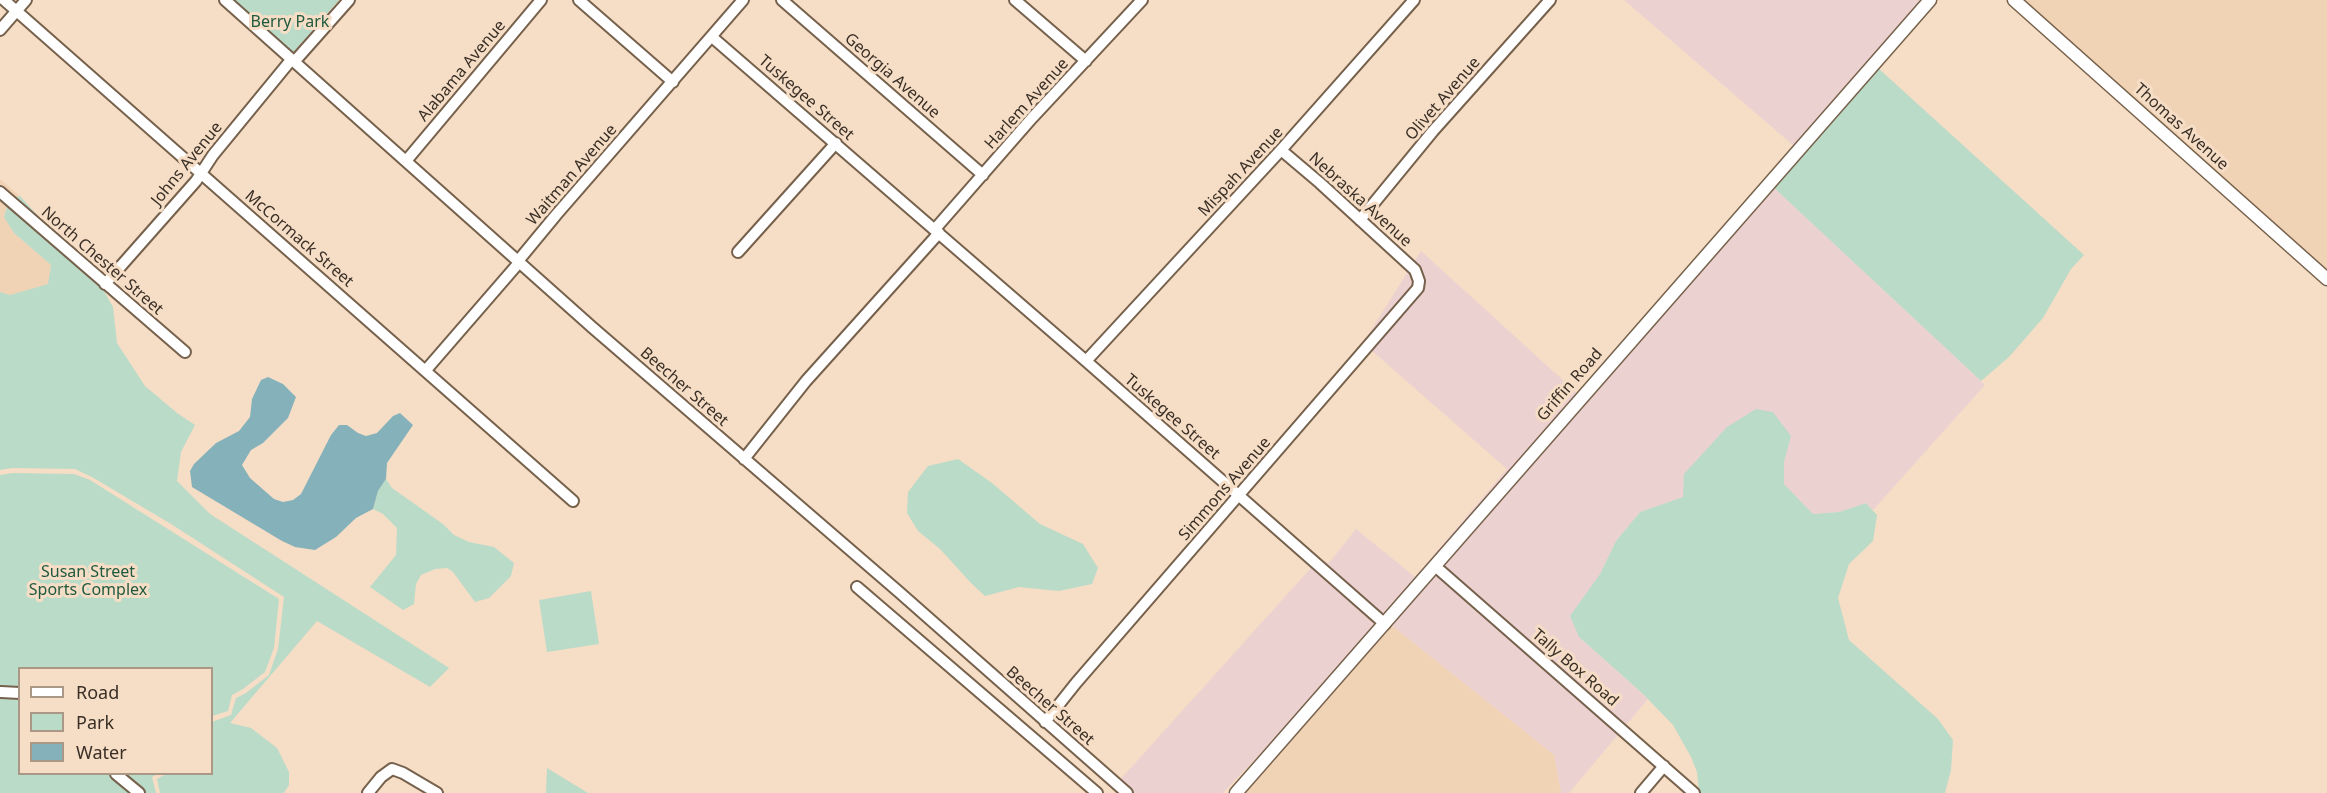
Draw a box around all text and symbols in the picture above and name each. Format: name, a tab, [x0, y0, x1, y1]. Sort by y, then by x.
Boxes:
park label: Berry Park	[251, 12, 329, 32]
street label: Alabama Avenue	[414, 16, 510, 126]
street label: Georgia Avenue	[840, 29, 944, 123]
street label: Tuskegee Street	[754, 51, 858, 145]
street label: Olivet Avenue	[1402, 53, 1484, 145]
street label: Harlem Avenue	[981, 55, 1073, 153]
street label: Thomas Avenue	[2130, 80, 2232, 174]
street label: Johns Avenue	[147, 118, 227, 210]
street label: Waitman Avenue	[523, 121, 621, 229]
street label: Mispah Avenue	[1195, 123, 1287, 221]
street label: Nebraska Avenue	[1305, 149, 1415, 251]
street label: McCormack Street	[241, 187, 357, 291]
street label: North Chester Street	[37, 203, 167, 319]
street label: Beecher Street	[636, 344, 732, 430]
street label: Griffin Road	[1533, 345, 1607, 425]
street label: Tuskegee Street	[1120, 370, 1224, 464]
street label: Simmons Avenue	[1175, 433, 1275, 545]
park label: Susan Street Sports Complex	[29, 562, 147, 600]
street label: Tally Box Road	[1528, 625, 1622, 711]
street label: Beecher Street	[1002, 663, 1098, 749]
legend	[18, 667, 213, 775]
text: Road	[76, 680, 119, 704]
text: Park	[76, 710, 114, 734]
text: Water	[76, 740, 127, 764]

